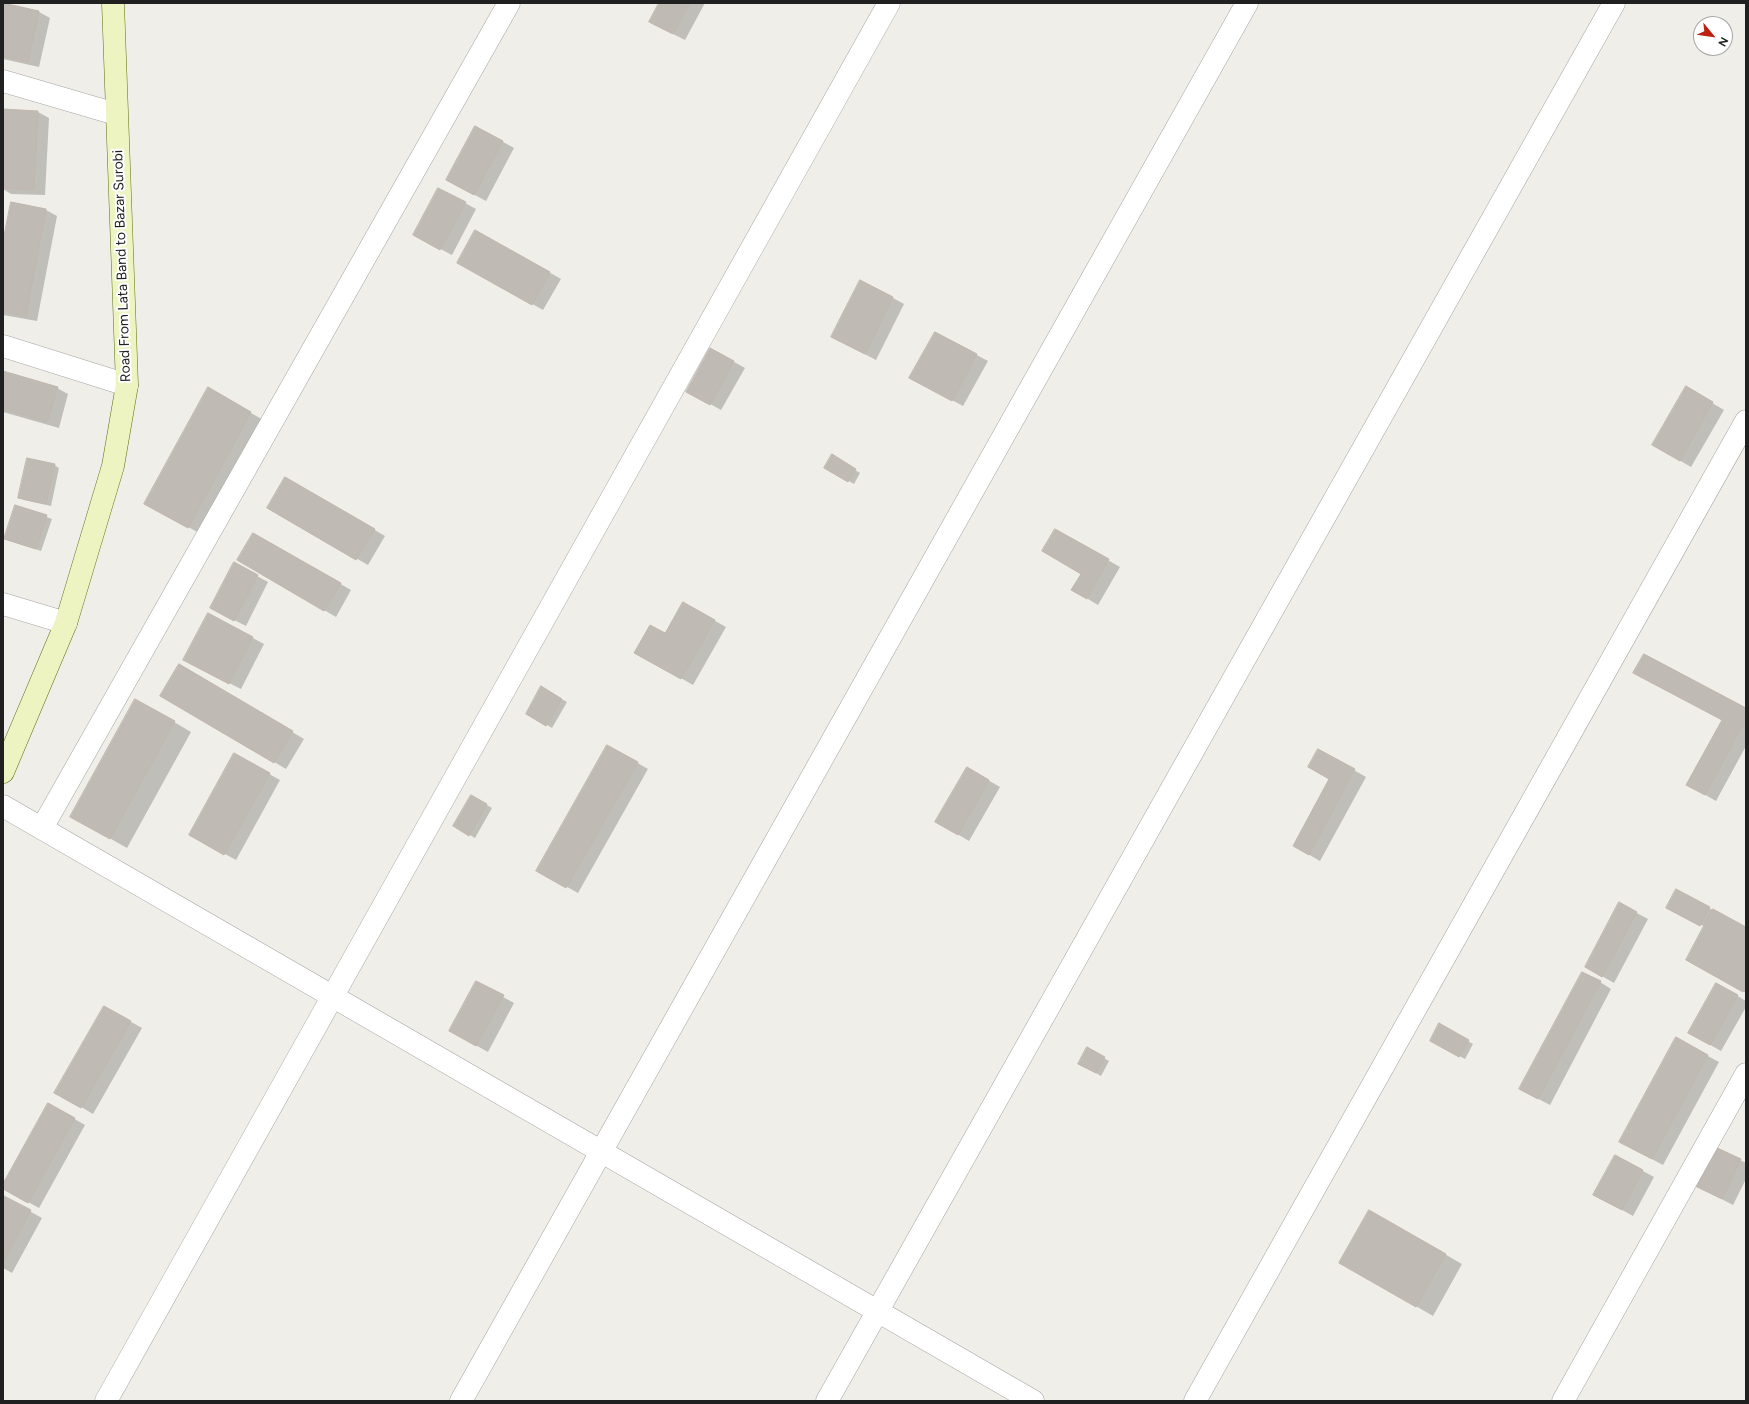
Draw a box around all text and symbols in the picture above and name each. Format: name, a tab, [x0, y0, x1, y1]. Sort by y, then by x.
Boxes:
north arrow	[1693, 16, 1733, 56]
text: N	[1715, 35, 1731, 48]
street label: Road From Lata Band to Bazar Surobi	[110, 150, 134, 382]

